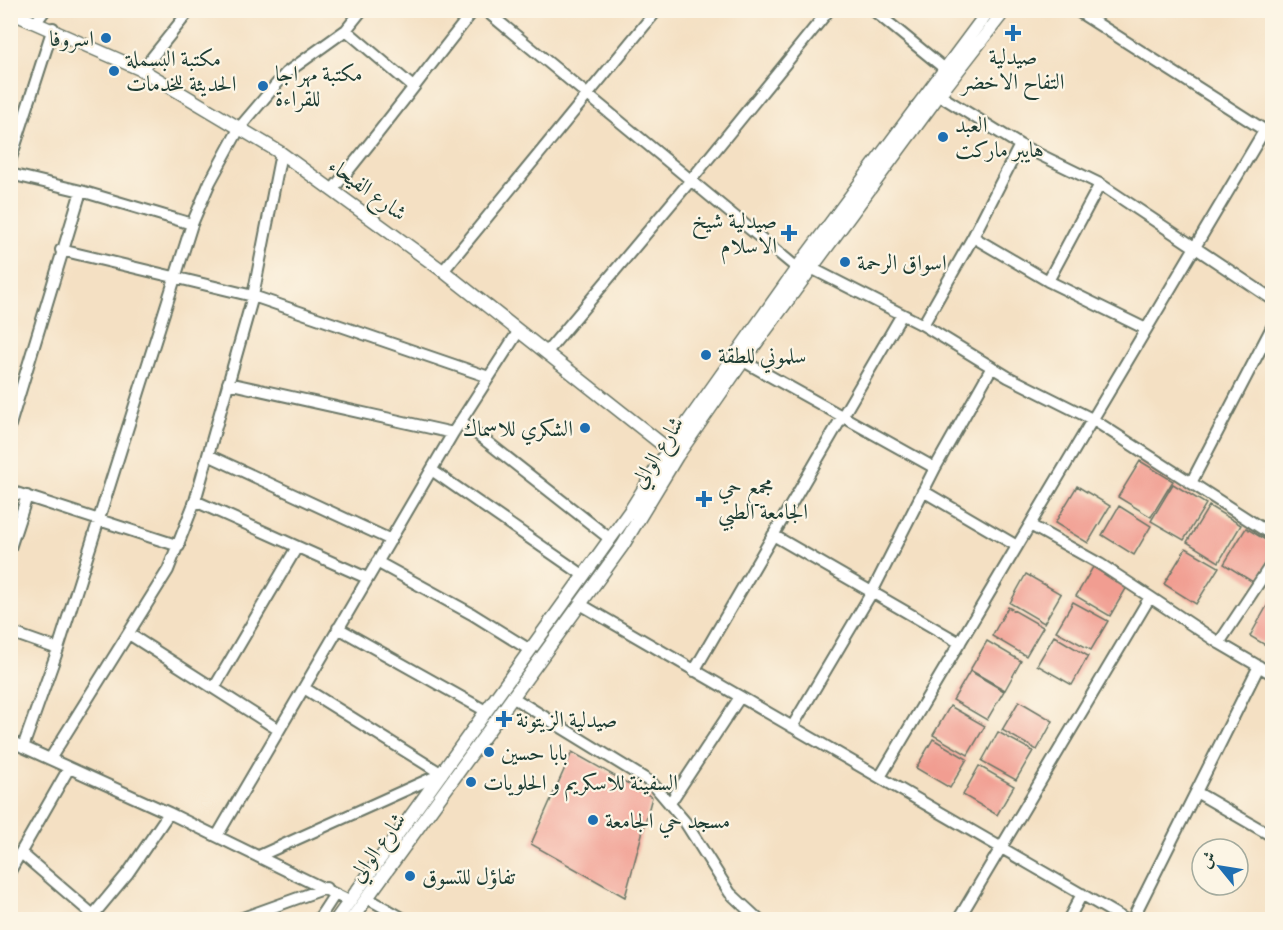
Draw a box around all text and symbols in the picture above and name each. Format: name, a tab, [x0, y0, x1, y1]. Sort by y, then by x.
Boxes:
place label: اسروفا	[49, 25, 94, 53]
marker: صيدلية التفاح الاخضر	[1006, 26, 1020, 40]
marker: اسروفا	[99, 31, 113, 45]
place label: صيدلية التفاح الاخضر	[959, 43, 1065, 101]
place label: مكتبة البسملة الحديثة للخدمات	[125, 45, 236, 97]
place label: مكتبة مهراجا للقراءة	[275, 60, 363, 113]
marker: مكتبة البسملة الحديثة للخدمات	[107, 64, 121, 78]
marker: مكتبة مهراجا للقراءة	[256, 79, 270, 93]
place label: العبد هايبر ماركت	[955, 111, 1044, 163]
marker: العبد هايبر ماركت	[936, 130, 950, 144]
street label: شارع الفيحاء	[321, 152, 413, 231]
place label: صيدلية شيخ الاسلام	[692, 207, 777, 265]
marker: صيدلية شيخ الاسلام	[782, 226, 796, 240]
place label: اسواق الرحمة	[857, 249, 947, 276]
marker: اسواق الرحمة	[838, 255, 852, 269]
place label: سلموني للطقة	[718, 342, 806, 374]
marker: سلموني للطقة	[699, 348, 713, 362]
street label: شارع الوالي	[624, 411, 694, 496]
place label: الشكري للاسماك	[463, 415, 573, 446]
marker: الشكري للاسماك	[578, 421, 592, 435]
place label: مجمع حي الجامعة الطبي	[718, 473, 808, 532]
marker: مجمع حي الجامعة الطبي	[695, 490, 713, 508]
place label: صيدلية الزيتونة	[516, 706, 617, 733]
marker: صيدلية الزيتونة	[497, 712, 511, 726]
place label: بابا حسين	[501, 739, 568, 766]
marker: بابا حسين	[482, 745, 496, 759]
place label: السفينة للاسكريم و الحلويات	[483, 769, 678, 802]
marker: السفينة للاسكريم و الحلويات	[464, 775, 478, 789]
street label: شارع الوالي	[343, 807, 415, 890]
place label: مسجد حي الجامعة	[605, 807, 730, 839]
marker: مسجد حي الجامعة	[586, 813, 600, 827]
north arrow	[1190, 837, 1250, 897]
text: ش	[1195, 848, 1220, 871]
place label: تفاؤل للتسوق	[422, 863, 516, 890]
marker: تفاؤل للتسوق	[403, 869, 417, 883]

